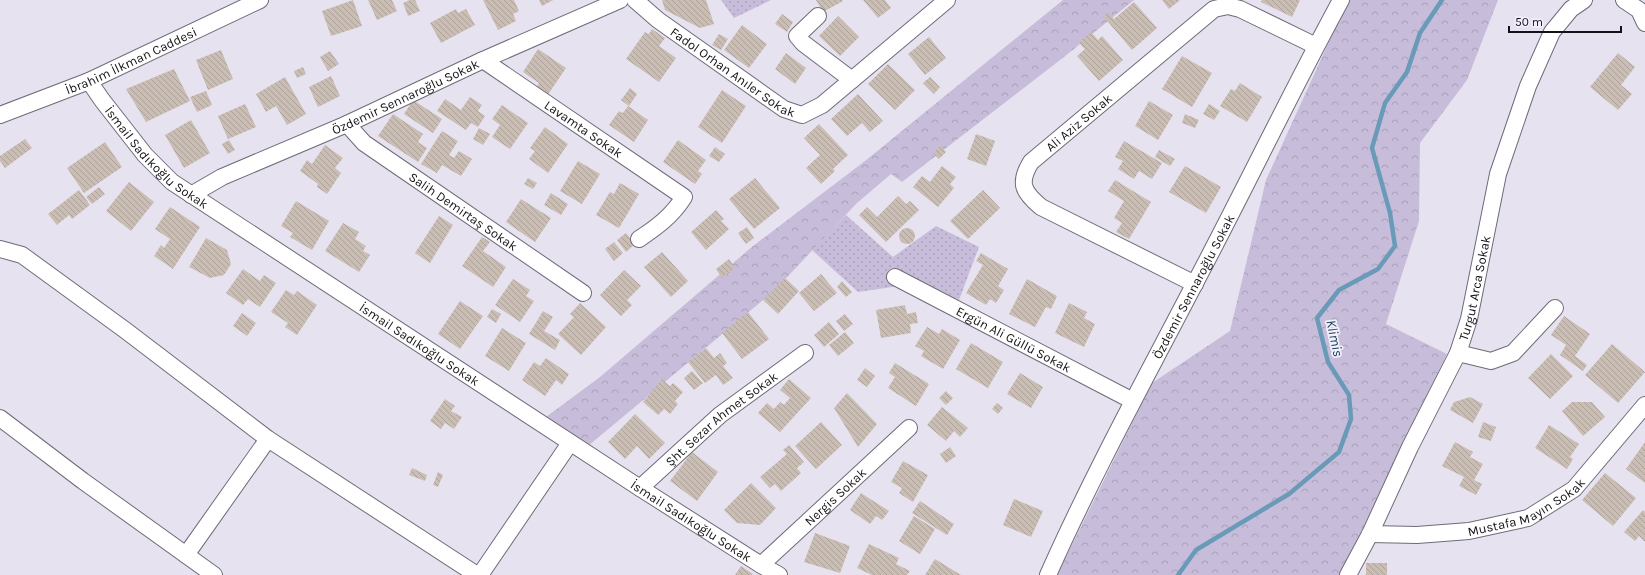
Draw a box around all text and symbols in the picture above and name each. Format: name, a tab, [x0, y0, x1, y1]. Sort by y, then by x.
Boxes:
scale bar	[1509, 8, 1621, 34]
text: 50 m	[1515, 15, 1543, 29]
street label: İbrahim İlkman Caddesi	[63, 24, 199, 97]
street label: Fadol Orhan Anıler Sokak	[668, 24, 797, 120]
street label: Özdemir Sennaroğlu Sokak	[329, 56, 481, 138]
street label: Ali Aziz Sokak	[1043, 91, 1115, 155]
street label: Lavamta Sokak	[542, 97, 625, 161]
street label: İsmail Sadıkoğlu Sokak	[102, 103, 211, 212]
street label: Salih Demirtaş Sokak	[406, 169, 520, 254]
street label: Özdemir Sennaroğlu Sokak	[1149, 212, 1237, 361]
street label: Turgut Arca Sokak	[1456, 234, 1494, 343]
street label: İsmail Sadıkoğlu Sokak	[357, 300, 482, 389]
street label: Ergün Ali Güllü Sokak	[954, 303, 1074, 375]
water label: Klimis	[1322, 318, 1347, 358]
street label: Şht. Sezar Ahmet Sokak	[662, 369, 780, 469]
street label: Nergis Sokak	[802, 465, 869, 529]
street label: Mustafa Mayın Sokak	[1466, 475, 1588, 539]
street label: İsmail Sadıkoğlu Sokak	[628, 477, 754, 565]

